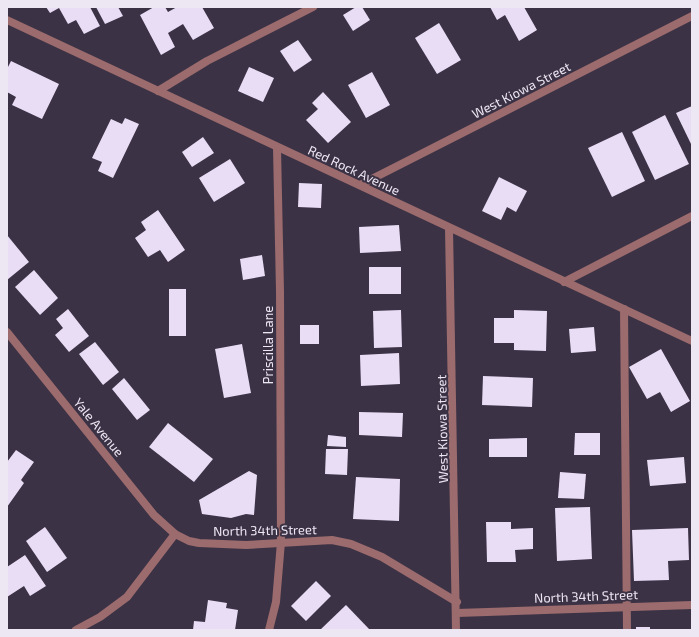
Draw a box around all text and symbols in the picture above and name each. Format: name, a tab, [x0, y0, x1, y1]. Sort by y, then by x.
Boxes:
street label: West Kiowa Street	[469, 58, 573, 122]
street label: Red Rock Avenue	[305, 142, 403, 198]
street label: Priscilla Lane	[260, 306, 276, 384]
street label: West Kiowa Street	[433, 375, 451, 483]
street label: Yale Avenue	[71, 394, 128, 460]
street label: North 34th Street	[213, 521, 317, 539]
street label: North 34th Street	[534, 586, 638, 606]

